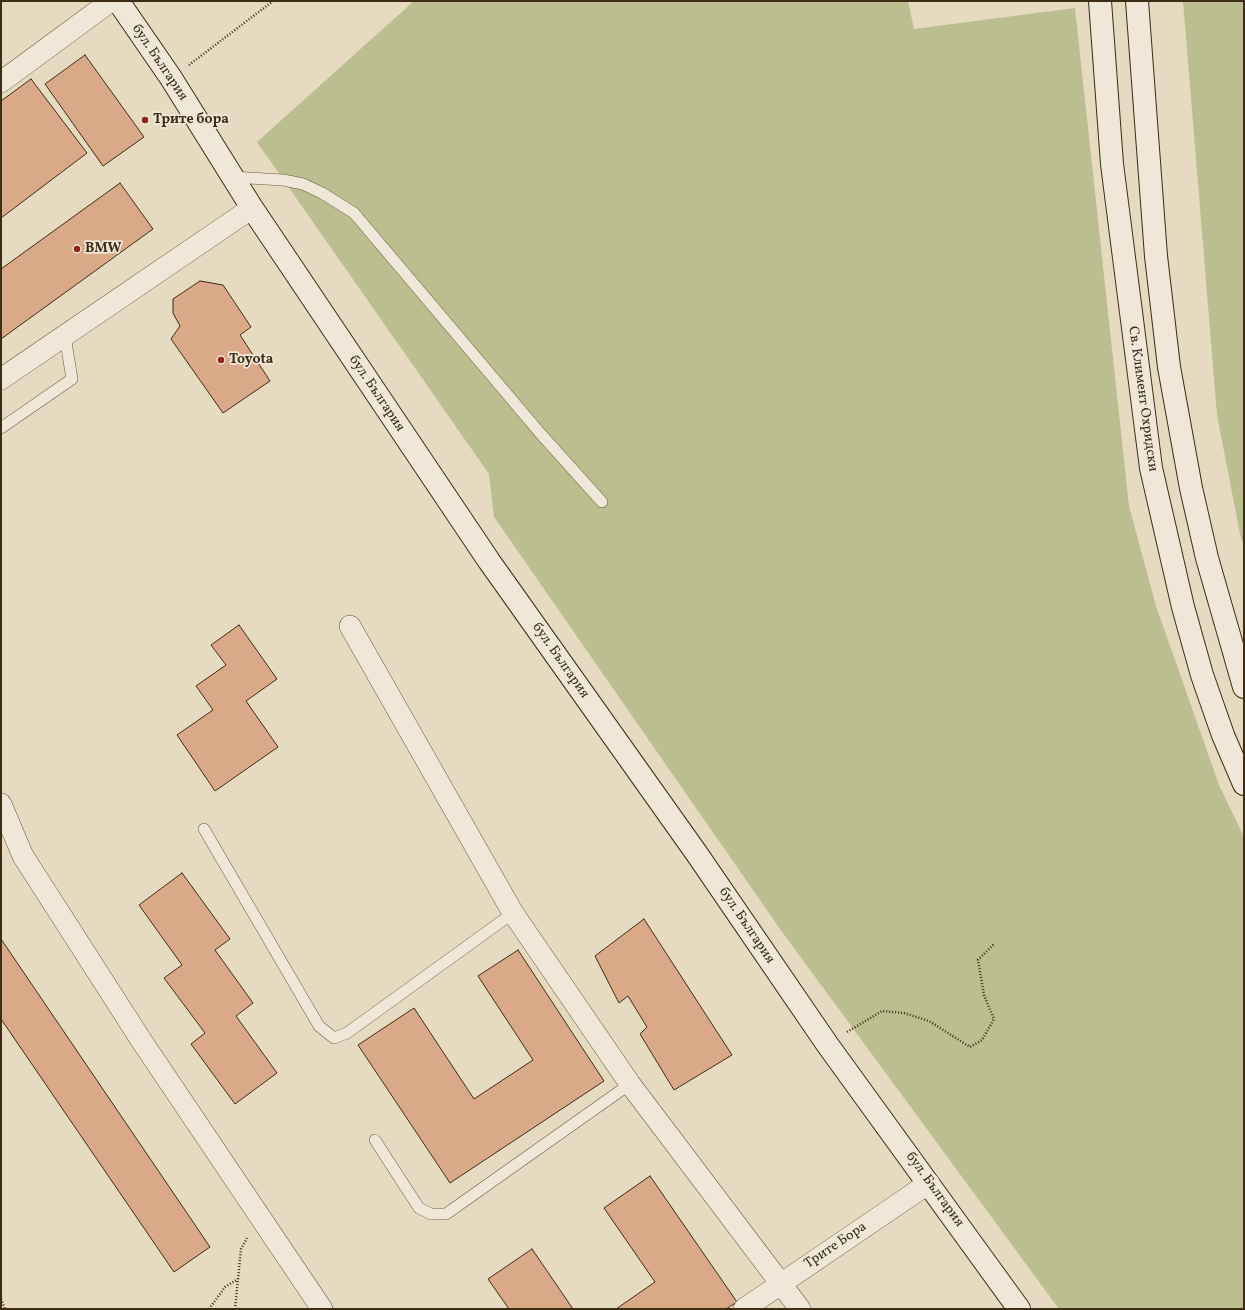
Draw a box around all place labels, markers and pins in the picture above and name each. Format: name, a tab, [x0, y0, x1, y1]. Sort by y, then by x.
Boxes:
place label: Трите бора	[153, 112, 229, 128]
marker: Трите бора	[140, 115, 150, 125]
place label: BMW	[85, 241, 122, 257]
marker: BMW	[72, 244, 82, 254]
place label: Toyota	[229, 352, 273, 368]
marker: Toyota	[216, 355, 226, 365]

